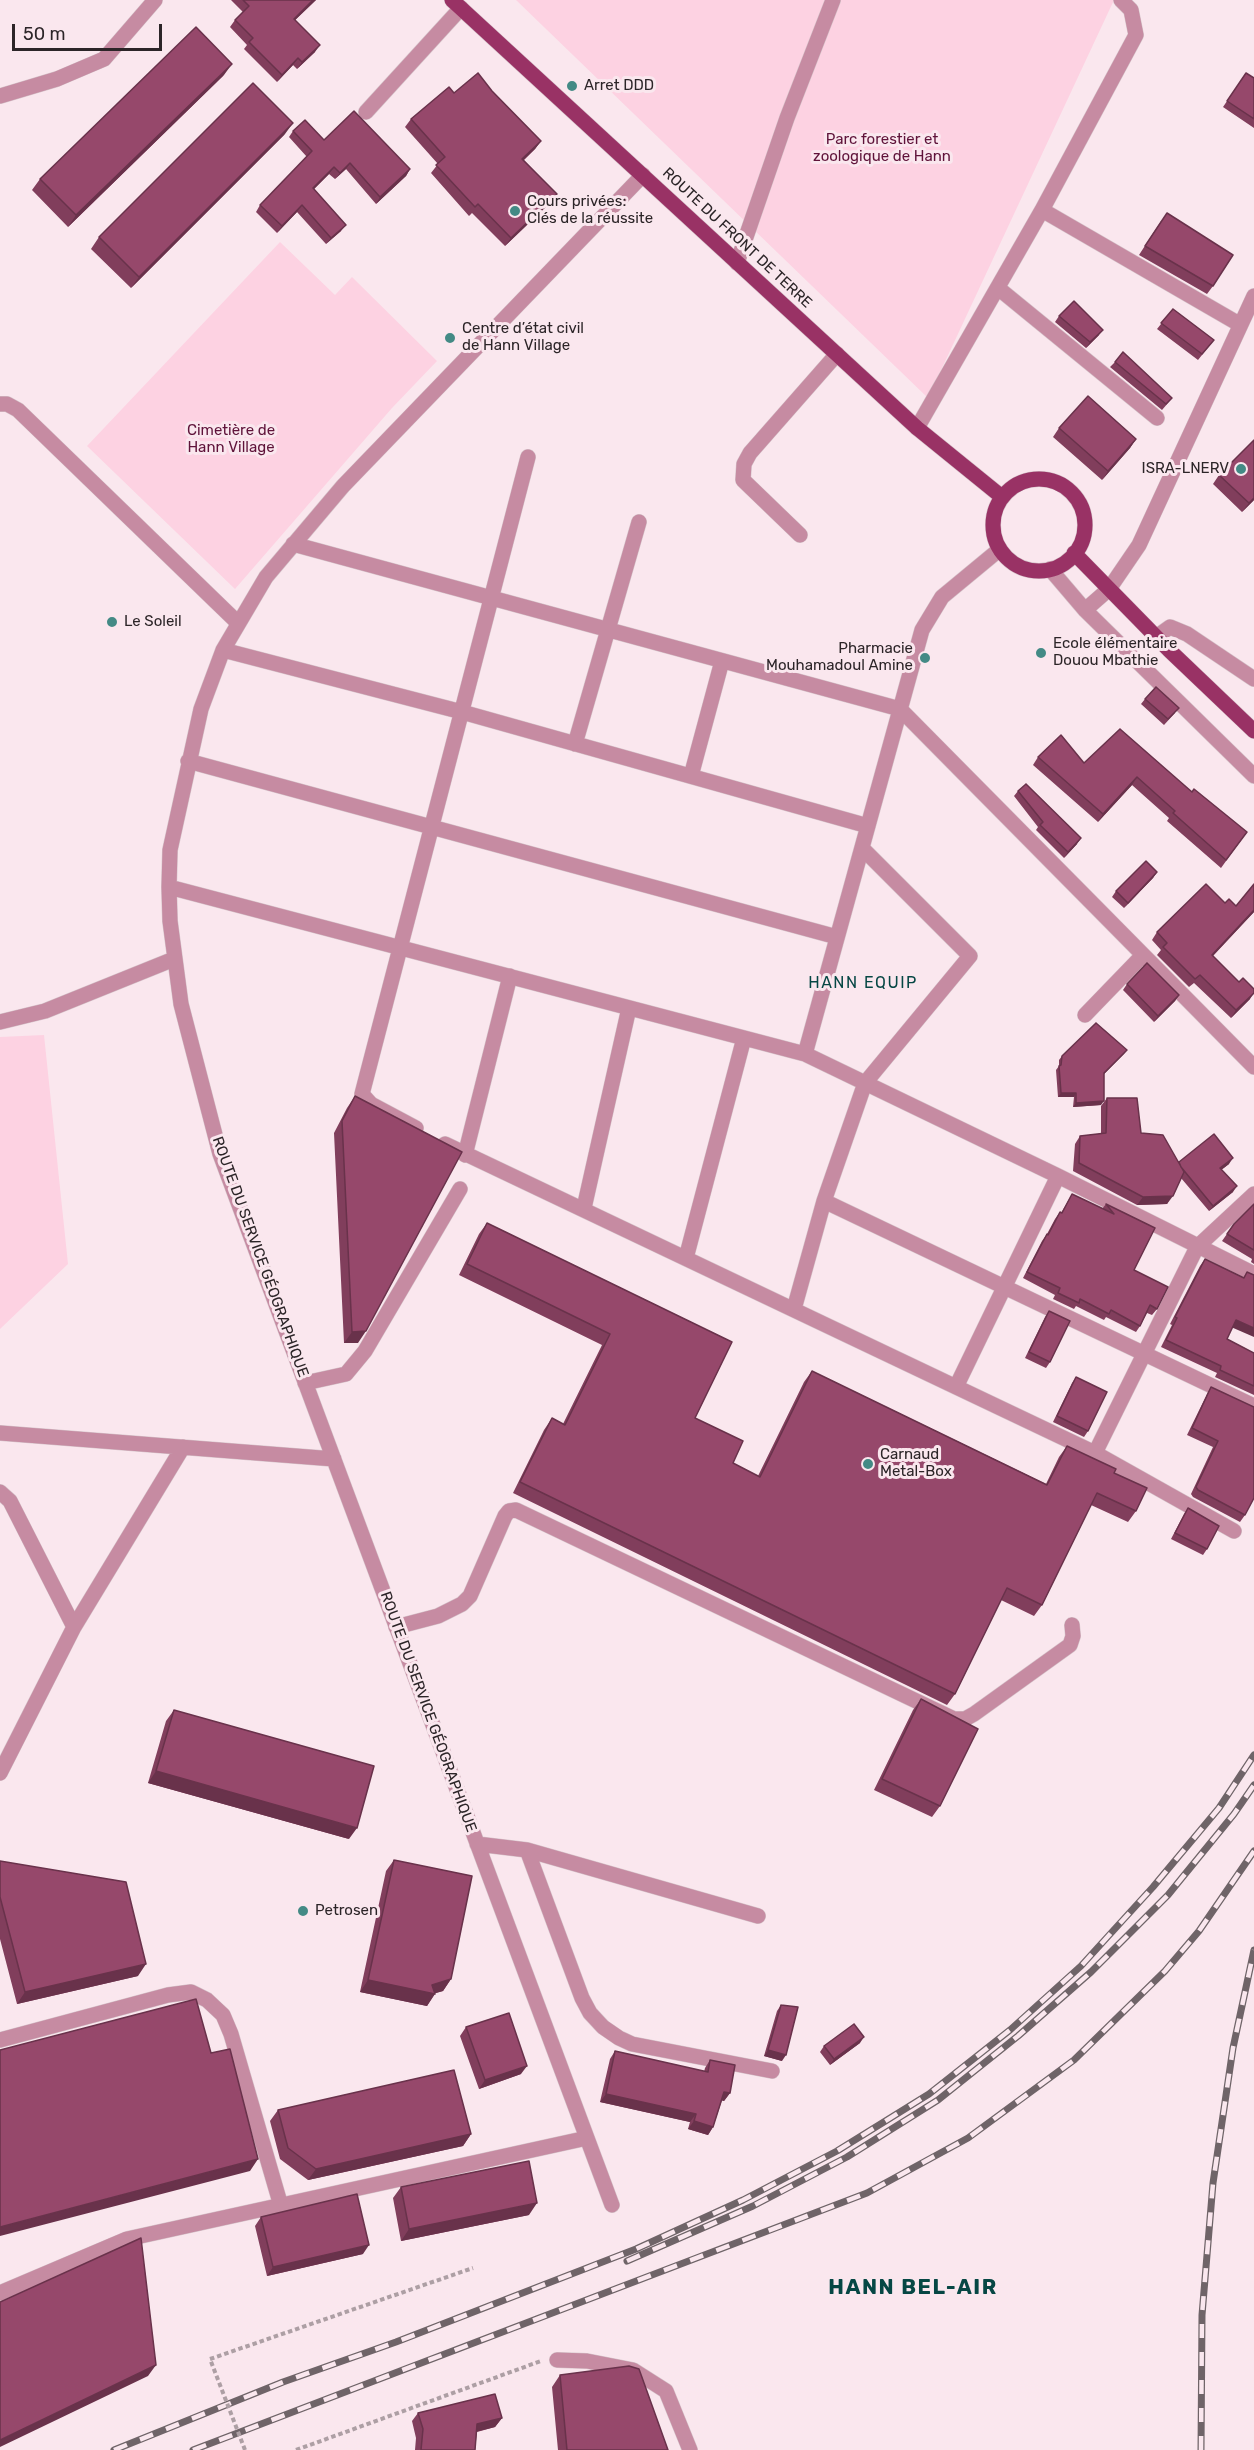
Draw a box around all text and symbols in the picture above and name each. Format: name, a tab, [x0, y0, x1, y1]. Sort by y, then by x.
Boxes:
scale bar	[15, 12, 165, 50]
text: 50 m	[23, 23, 66, 45]
place label: Arret DDD	[584, 77, 654, 95]
marker: Arret DDD	[565, 79, 579, 93]
park label: Parc forestier et zoologique de Hann	[813, 131, 951, 166]
street label: ROUTE DU FRONT DE TERRE	[659, 164, 815, 312]
place label: Cours privées: Clés de la réussite	[527, 193, 653, 228]
marker: Cours privées: Clés de la réussite	[508, 204, 522, 218]
place label: Centre d’état civil de Hann Village	[462, 320, 584, 355]
marker: Centre d’état civil de Hann Village	[443, 331, 457, 345]
park label: Cimetière de Hann Village	[187, 422, 275, 457]
place label: ISRA-LNERV	[1142, 460, 1229, 478]
marker: ISRA-LNERV	[1234, 462, 1248, 476]
place label: Le Soleil	[124, 613, 182, 631]
marker: Le Soleil	[105, 615, 119, 629]
place label: Ecole élémentaire Douou Mbathie	[1053, 635, 1178, 670]
place label: Pharmacie Mouhamadoul Amine	[766, 640, 913, 675]
marker: Ecole élémentaire Douou Mbathie	[1034, 646, 1048, 660]
marker: Pharmacie Mouhamadoul Amine	[918, 651, 932, 665]
district label: HANN EQUIP	[808, 973, 918, 993]
street label: ROUTE DU SERVICE GÉOGRAPHIQUE	[208, 1134, 312, 1380]
place label: Carnaud Metal-Box	[880, 1446, 952, 1481]
marker: Carnaud Metal-Box	[861, 1457, 875, 1471]
street label: ROUTE DU SERVICE GÉOGRAPHIQUE	[376, 1589, 480, 1835]
place label: Petrosen	[315, 1902, 378, 1920]
marker: Petrosen	[296, 1904, 310, 1918]
district label: HANN BEL-AIR	[828, 2275, 998, 2301]

